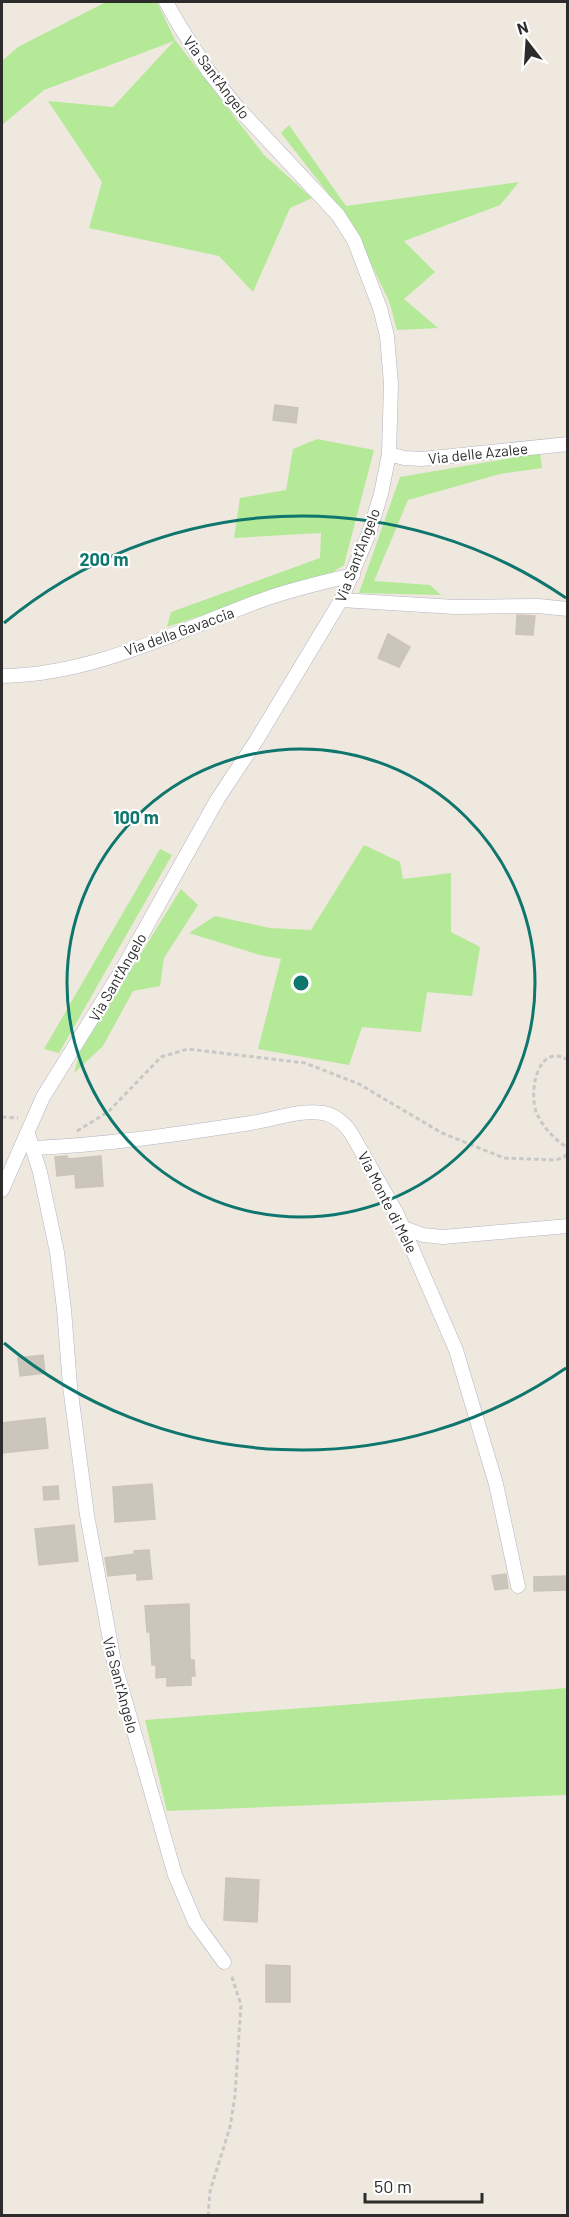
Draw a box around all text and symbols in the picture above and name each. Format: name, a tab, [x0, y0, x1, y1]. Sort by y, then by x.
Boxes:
north arrow	[497, 12, 557, 72]
text: N	[515, 17, 530, 38]
street label: Via Sant'Angelo	[180, 32, 254, 122]
street label: Via delle Azalee	[427, 439, 529, 467]
street label: Via Sant'Angelo	[331, 505, 383, 605]
text: 200 m	[79, 548, 129, 570]
street label: Via della Gavaccia	[122, 603, 236, 659]
text: 100 m	[113, 806, 159, 828]
street label: Via Sant'Angelo	[84, 930, 150, 1024]
centre of rings	[291, 973, 311, 993]
street label: Via Monte di Mele	[355, 1148, 421, 1256]
street label: Via Sant'Angelo	[99, 1635, 143, 1735]
scale bar	[365, 2166, 482, 2204]
text: 50 m	[374, 2175, 412, 2197]

